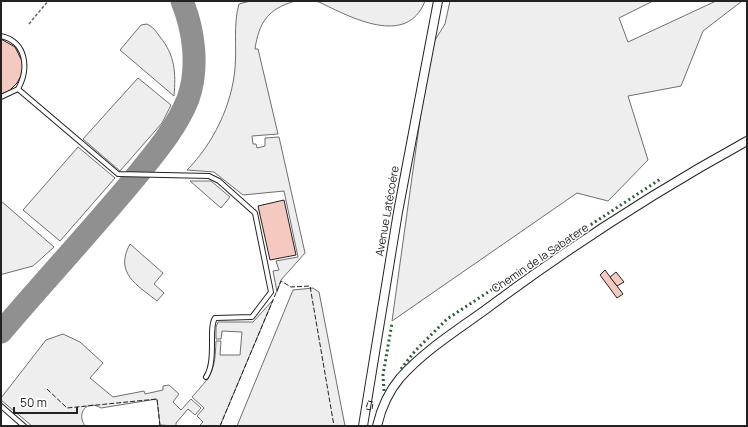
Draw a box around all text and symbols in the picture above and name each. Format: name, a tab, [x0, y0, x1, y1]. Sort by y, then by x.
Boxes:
street label: Avenue Latécoère	[371, 164, 402, 257]
street label: Chemin de la Sabatere	[488, 219, 592, 296]
scale bar	[14, 389, 77, 415]
text: 50 m	[20, 394, 47, 411]

